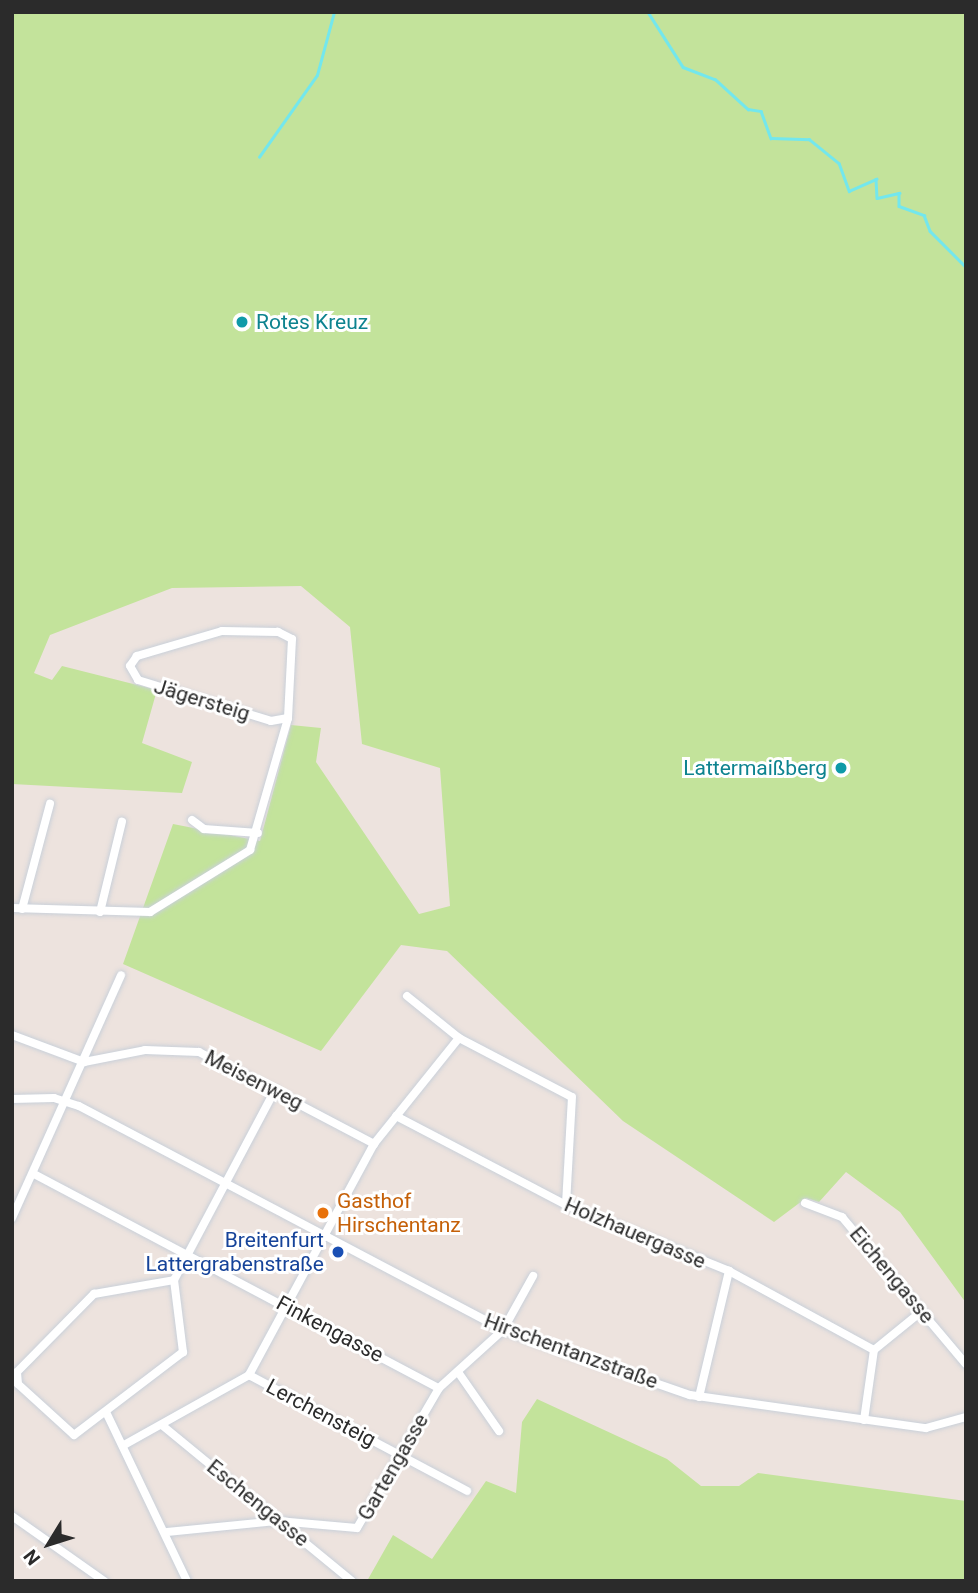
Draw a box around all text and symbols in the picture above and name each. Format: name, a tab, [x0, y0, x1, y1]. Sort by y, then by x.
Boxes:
place label: Rotes Kreuz	[256, 309, 368, 335]
marker: Rotes Kreuz	[234, 314, 250, 330]
street label: Jägersteig	[151, 674, 253, 726]
place label: Lattermaißberg	[683, 755, 827, 781]
marker: Lattermaißberg	[833, 760, 849, 776]
street label: Meisenweg	[201, 1045, 307, 1115]
place label: Gasthof Hirschentanz	[337, 1188, 461, 1238]
street label: Holzhauergasse	[561, 1192, 709, 1274]
marker: Gasthof Hirschentanz	[315, 1205, 331, 1221]
street label: Eichengasse	[844, 1222, 940, 1328]
place label: Breitenfurt Lattergrabenstraße	[146, 1227, 324, 1277]
marker: Breitenfurt Lattergrabenstraße	[330, 1244, 346, 1260]
street label: Finkengasse	[272, 1290, 388, 1368]
street label: Hirschentanzstraße	[481, 1308, 661, 1394]
street label: Lerchensteig	[262, 1374, 380, 1452]
street label: Gartengasse	[352, 1409, 434, 1525]
street label: Eschengasse	[202, 1454, 314, 1552]
north arrow	[14, 1509, 84, 1579]
text: N	[19, 1545, 45, 1570]

